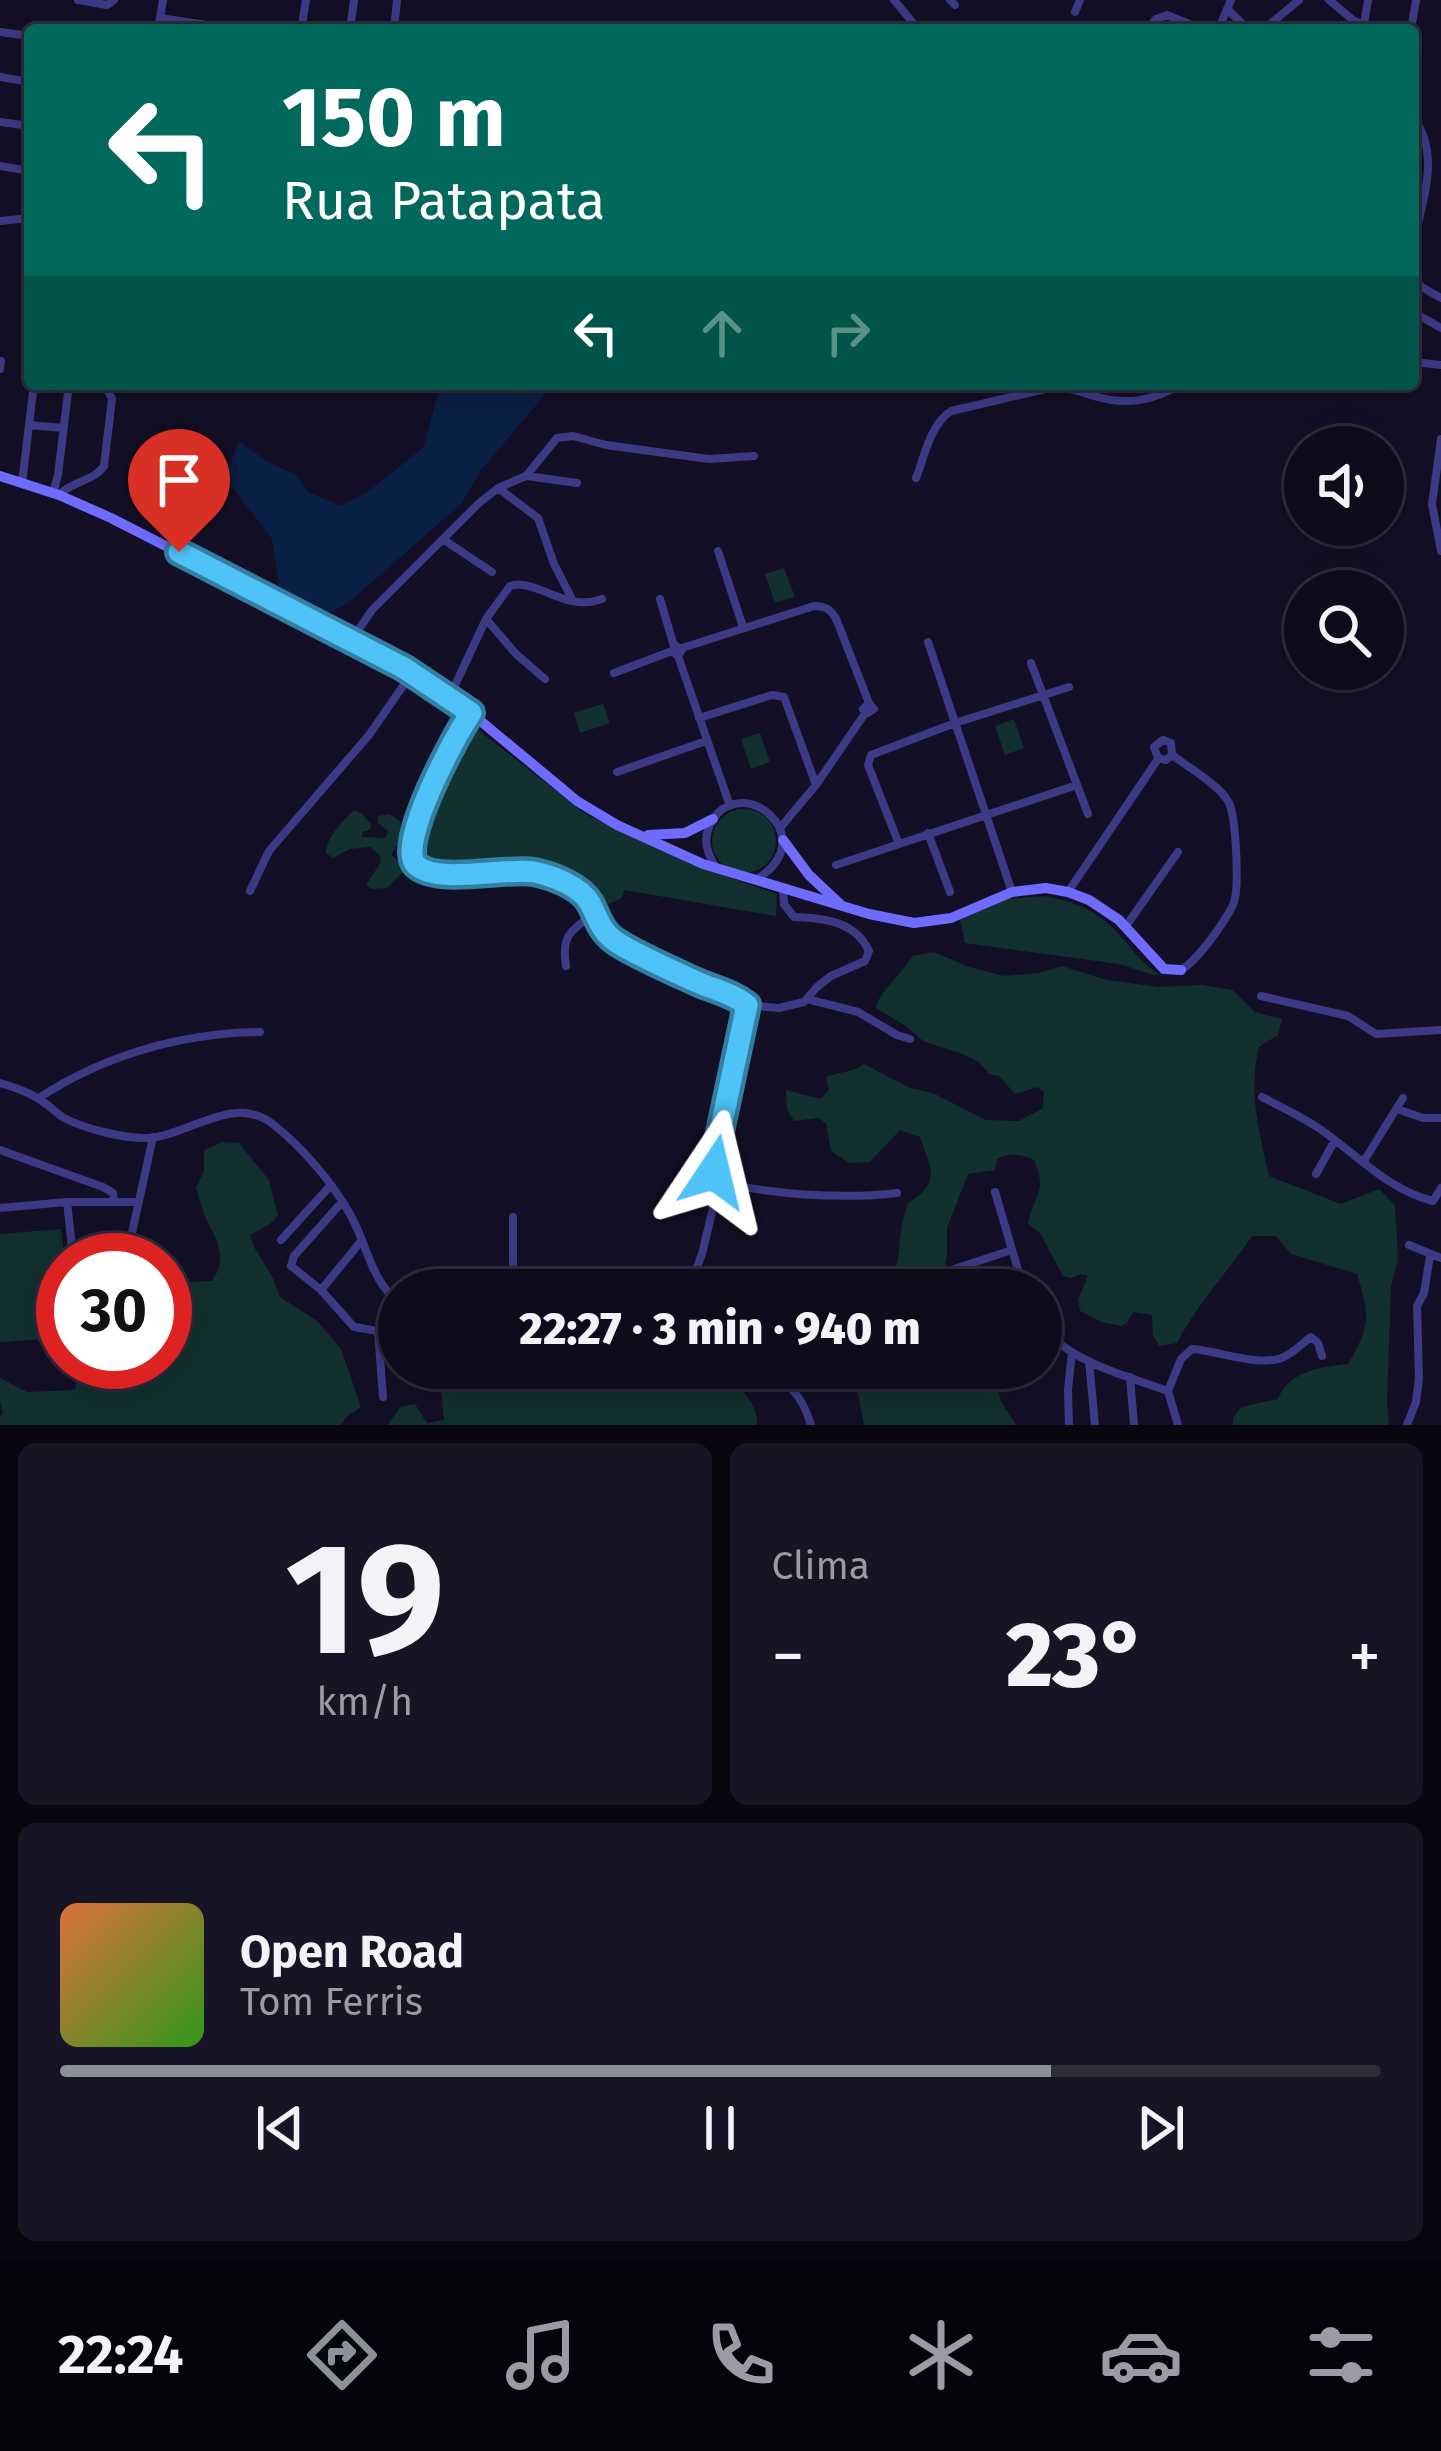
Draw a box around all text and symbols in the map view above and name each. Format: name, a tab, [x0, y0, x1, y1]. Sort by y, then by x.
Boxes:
text: 150 m	[282, 67, 506, 168]
icon: left	[84, 72, 240, 228]
text: Rua Patapata	[282, 169, 605, 233]
icon: left	[563, 300, 629, 366]
icon: ahead	[689, 300, 755, 366]
icon: right	[815, 300, 881, 366]
map controls	[1284, 426, 1404, 690]
button: sound	[1284, 426, 1404, 546]
pin	[128, 429, 230, 552]
icon: arrive	[146, 447, 212, 513]
button: search	[1284, 570, 1404, 690]
position arrow	[651, 1109, 777, 1235]
speed limit sign: 30	[36, 1233, 192, 1389]
text: 22:27 · 3 min · 940 m	[519, 1302, 921, 1356]
text: 19	[285, 1507, 445, 1694]
text: Clima	[772, 1543, 870, 1589]
text: 23°	[1006, 1602, 1147, 1710]
text: −	[772, 1617, 805, 1696]
text: +	[1348, 1617, 1381, 1696]
text: km/h	[316, 1679, 413, 1725]
text: Open Road	[240, 1925, 464, 1979]
text: Tom Ferris	[240, 1979, 423, 2025]
icon: previous	[247, 2095, 313, 2161]
icon: pause	[687, 2095, 753, 2161]
icon: next	[1128, 2095, 1194, 2161]
icon: directions	[300, 2313, 384, 2397]
icon: music	[499, 2313, 583, 2397]
icon: phone	[699, 2313, 783, 2397]
icon: climate	[899, 2313, 983, 2397]
icon: car	[1099, 2313, 1183, 2397]
icon: filters	[1299, 2313, 1383, 2397]
text: 22:24	[58, 2323, 184, 2387]

